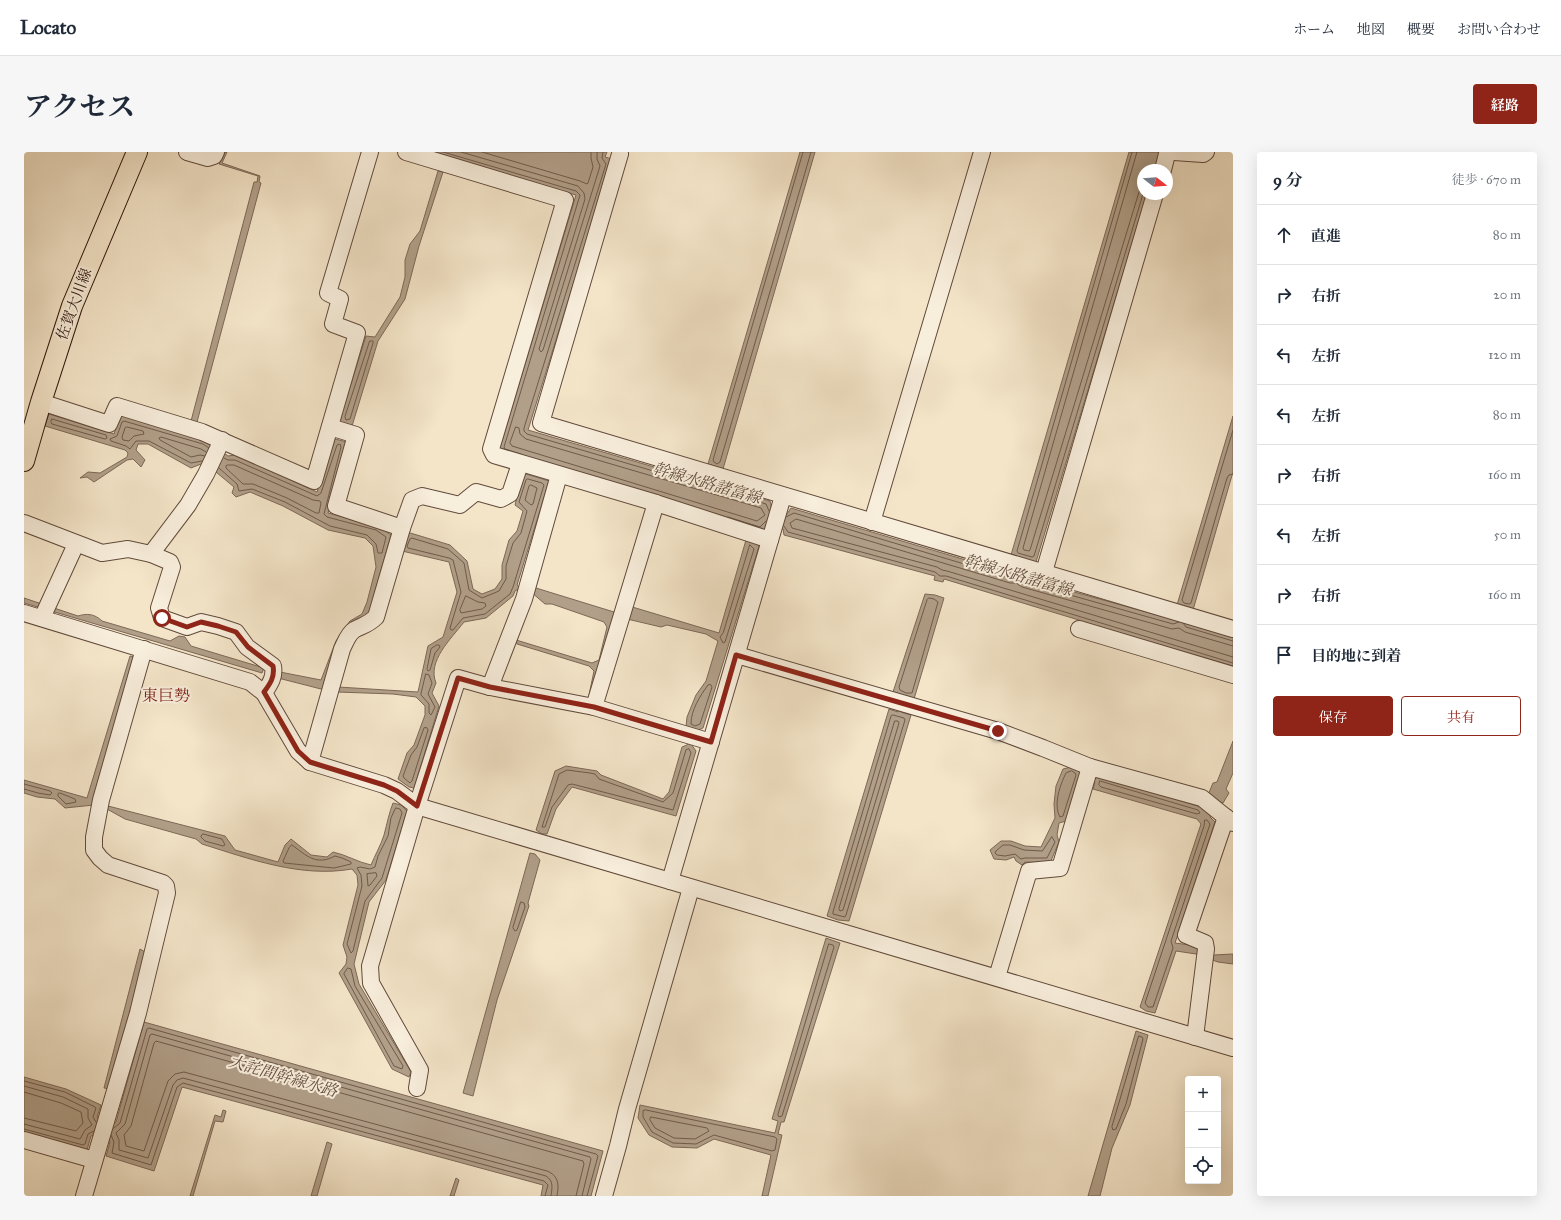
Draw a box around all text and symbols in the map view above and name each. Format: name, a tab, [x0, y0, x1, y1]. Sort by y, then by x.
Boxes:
text: Locato	[20, 16, 76, 39]
text: ホーム	[1293, 21, 1335, 38]
text: 地図	[1357, 21, 1385, 38]
text: 概要	[1407, 21, 1435, 38]
text: お問い合わせ	[1457, 21, 1541, 38]
button: 経路	[1473, 84, 1537, 124]
text: アクセス	[24, 89, 135, 124]
north arrow	[1137, 164, 1173, 200]
text: 9 分	[1273, 170, 1303, 191]
text: 徒歩 · 670 m	[1452, 172, 1521, 188]
icon: ahead	[1273, 224, 1295, 246]
text: 直進	[1311, 227, 1341, 245]
text: 80 m	[1493, 227, 1521, 243]
street label: 佐賀大川線	[53, 266, 95, 342]
icon: right	[1273, 284, 1295, 306]
text: 右折	[1311, 287, 1341, 305]
text: 20 m	[1493, 287, 1521, 303]
icon: left	[1273, 344, 1295, 366]
text: 左折	[1311, 347, 1341, 365]
text: 120 m	[1488, 347, 1521, 363]
icon: left	[1273, 404, 1295, 426]
text: 左折	[1311, 407, 1341, 425]
text: 80 m	[1493, 407, 1521, 423]
water label: 幹線水路諸富線	[651, 458, 765, 508]
icon: right	[1273, 464, 1295, 486]
text: 右折	[1311, 467, 1341, 485]
text: 160 m	[1488, 467, 1521, 483]
icon: left	[1273, 524, 1295, 546]
text: 左折	[1311, 527, 1341, 545]
text: 50 m	[1494, 527, 1521, 543]
water label: 幹線水路諸富線	[962, 550, 1076, 600]
icon: right	[1273, 584, 1295, 606]
text: 右折	[1311, 587, 1341, 605]
text: 160 m	[1488, 587, 1521, 603]
route start	[153, 609, 171, 627]
icon: arrive	[1273, 644, 1295, 666]
text: 目的地に到着	[1311, 647, 1401, 665]
district label: 東巨勢	[142, 686, 190, 705]
button: 保存	[1273, 696, 1393, 736]
button: 共有	[1401, 696, 1521, 736]
route end	[989, 722, 1007, 740]
water label: 大詫間幹線水路	[227, 1051, 340, 1101]
map controls	[1185, 1076, 1221, 1184]
button: +	[1185, 1076, 1221, 1112]
button: −	[1185, 1112, 1221, 1148]
button: locate	[1185, 1148, 1221, 1184]

